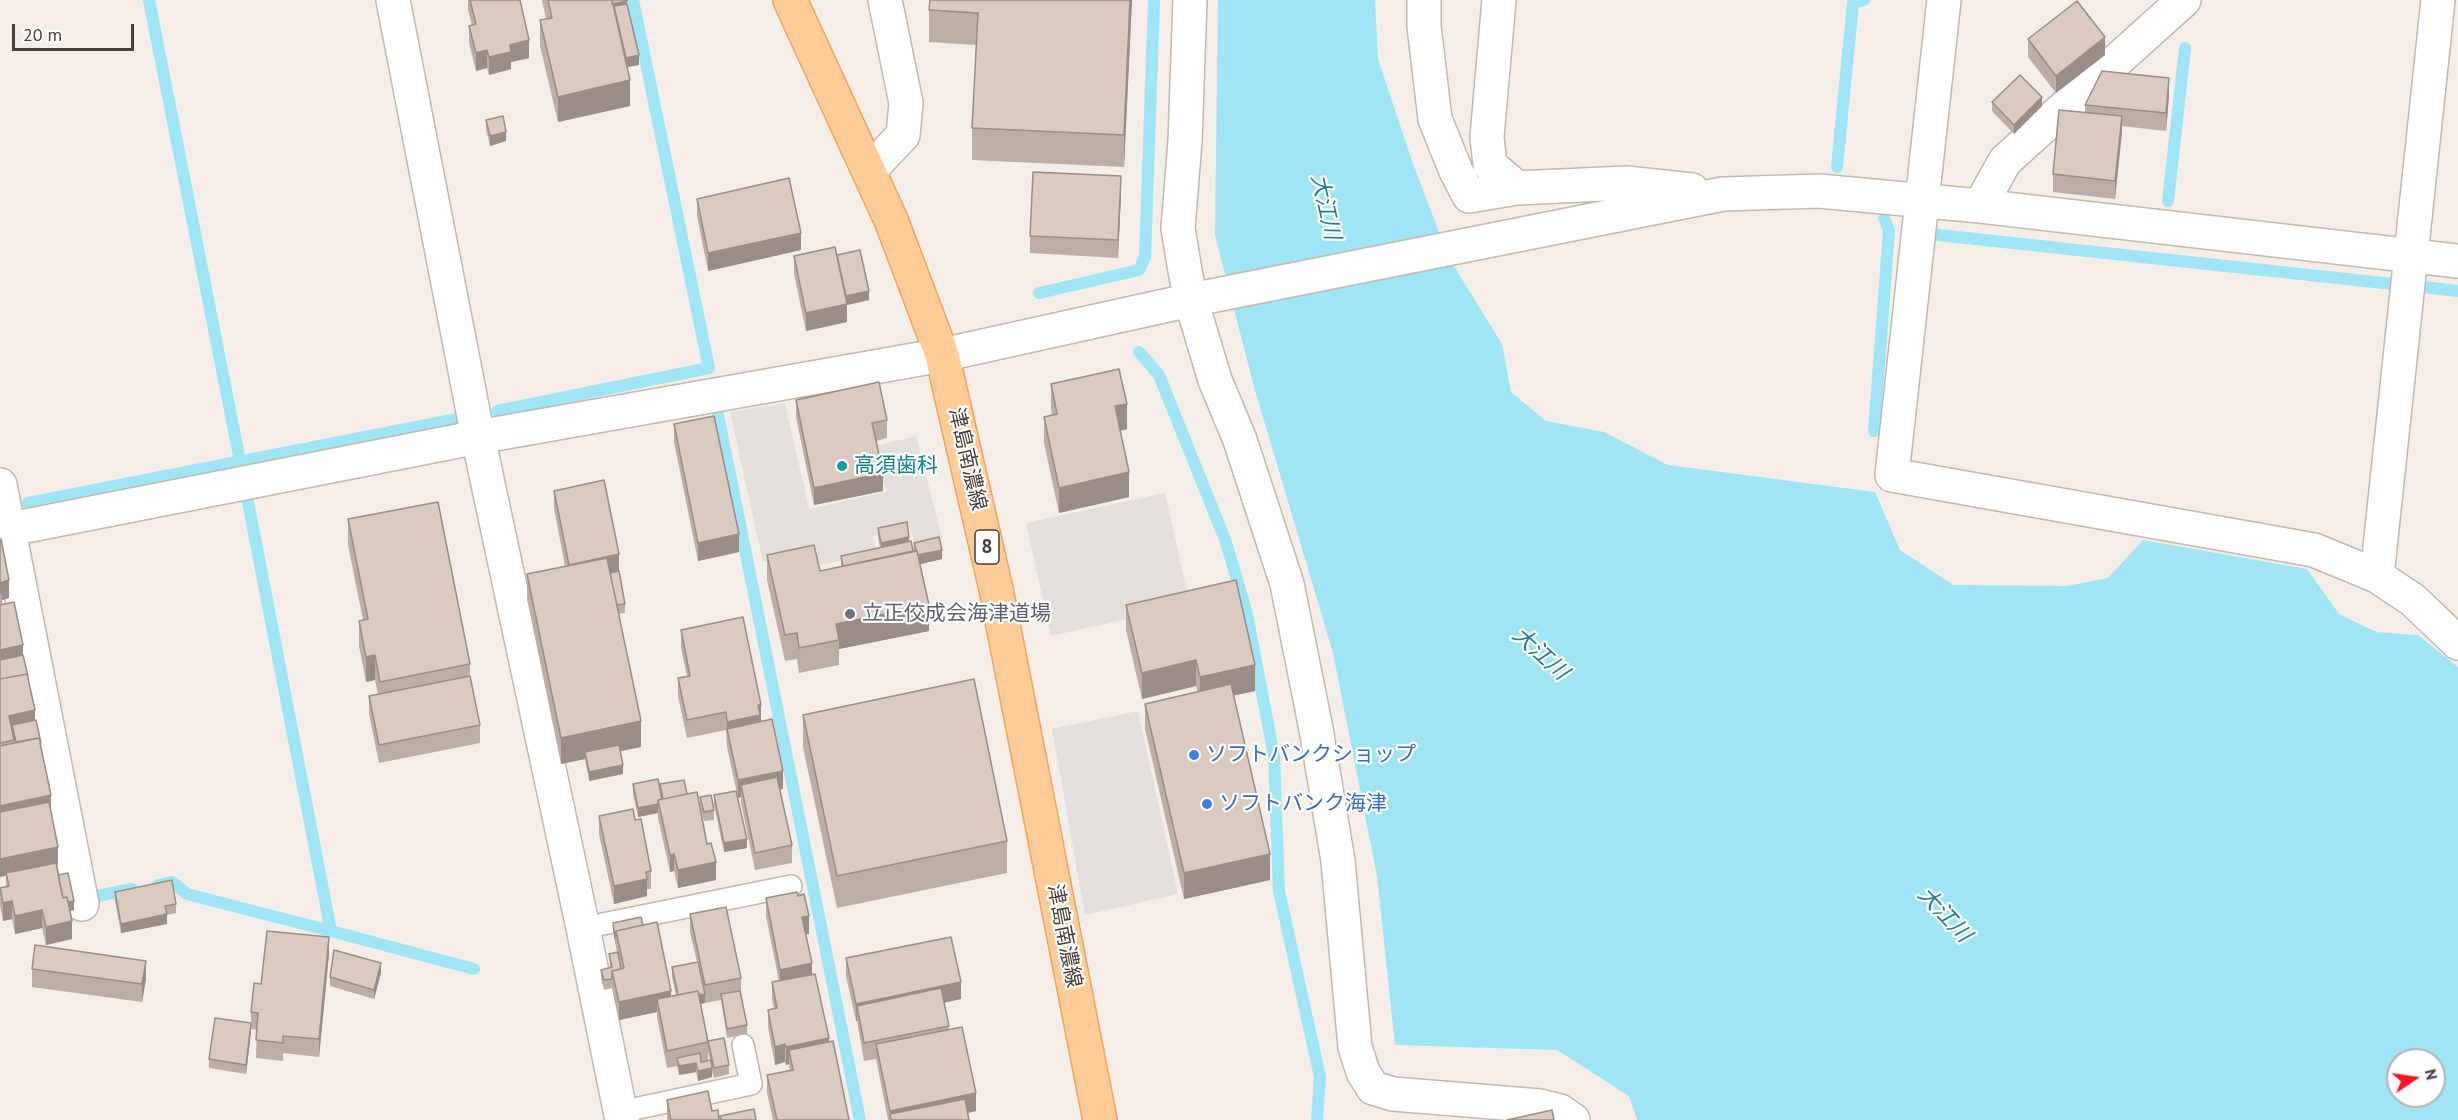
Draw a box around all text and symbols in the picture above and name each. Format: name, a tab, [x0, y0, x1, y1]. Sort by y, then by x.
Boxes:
scale bar	[15, 12, 136, 50]
text: 20 m	[23, 23, 62, 46]
water label: 大江川	[1305, 172, 1345, 242]
street label: 津島南濃線	[943, 405, 991, 513]
place label: 高須歯科	[854, 453, 938, 479]
marker: 高須歯科	[835, 459, 849, 473]
road number: 8	[975, 530, 999, 564]
place label: 立正佼成会海津道場	[862, 601, 1051, 627]
marker: 立正佼成会海津道場	[843, 607, 857, 621]
water label: 大江川	[1507, 622, 1573, 686]
place label: ソフトバンクショップ	[1206, 742, 1416, 768]
marker: ソフトバンクショップ	[1187, 748, 1201, 762]
place label: ソフトバンク海津	[1219, 791, 1387, 817]
marker: ソフトバンク海津	[1200, 797, 1214, 811]
street label: 津島南濃線	[1042, 882, 1086, 990]
water label: 大江川	[1912, 882, 1976, 948]
north arrow	[2386, 1048, 2446, 1108]
text: N	[2421, 1067, 2443, 1082]

